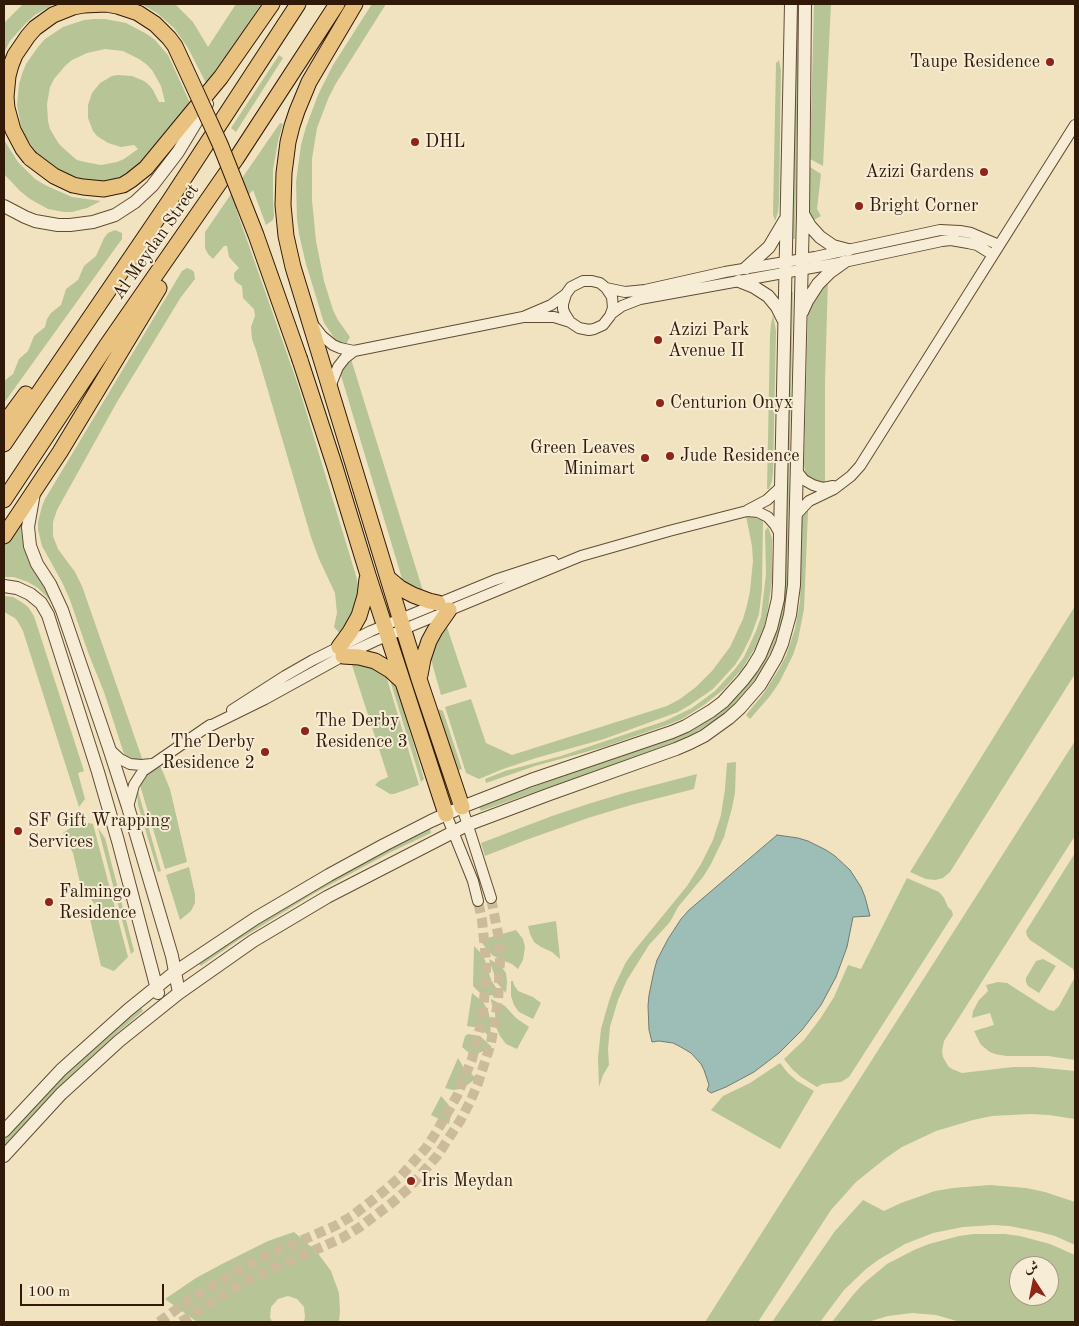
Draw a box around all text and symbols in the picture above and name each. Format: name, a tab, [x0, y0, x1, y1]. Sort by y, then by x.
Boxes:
place label: Taupe Residence	[910, 51, 1040, 73]
marker: Taupe Residence	[1044, 56, 1056, 68]
place label: DHL	[425, 131, 465, 153]
marker: DHL	[409, 136, 421, 148]
place label: Azizi Gardens	[865, 161, 974, 183]
marker: Azizi Gardens	[978, 166, 990, 178]
street label: Al Meydan Street	[108, 180, 204, 304]
place label: Bright Corner	[869, 195, 978, 217]
marker: Bright Corner	[853, 200, 865, 212]
place label: Azizi Park Avenue II	[668, 319, 749, 362]
marker: Azizi Park Avenue II	[652, 334, 664, 346]
place label: Centurion Onyx	[670, 392, 793, 414]
marker: Centurion Onyx	[654, 397, 666, 409]
place label: Green Leaves Minimart	[530, 437, 635, 479]
place label: Jude Residence	[680, 445, 799, 467]
marker: Jude Residence	[664, 450, 676, 462]
marker: Green Leaves Minimart	[639, 452, 651, 464]
place label: The Derby Residence 3	[315, 710, 408, 752]
marker: The Derby Residence 3	[299, 725, 311, 737]
place label: The Derby Residence 2	[162, 731, 255, 774]
marker: The Derby Residence 2	[259, 746, 271, 758]
place label: SF Gift Wrapping Services	[28, 810, 170, 852]
marker: SF Gift Wrapping Services	[12, 825, 24, 837]
place label: Falmingo Residence	[59, 881, 136, 924]
marker: Falmingo Residence	[43, 896, 55, 908]
place label: Iris Meydan	[421, 1170, 513, 1192]
marker: Iris Meydan	[405, 1175, 417, 1187]
north arrow	[1009, 1256, 1059, 1306]
text: ش	[1023, 1259, 1039, 1275]
scale bar	[22, 1274, 166, 1306]
text: 100 m	[28, 1285, 70, 1300]

